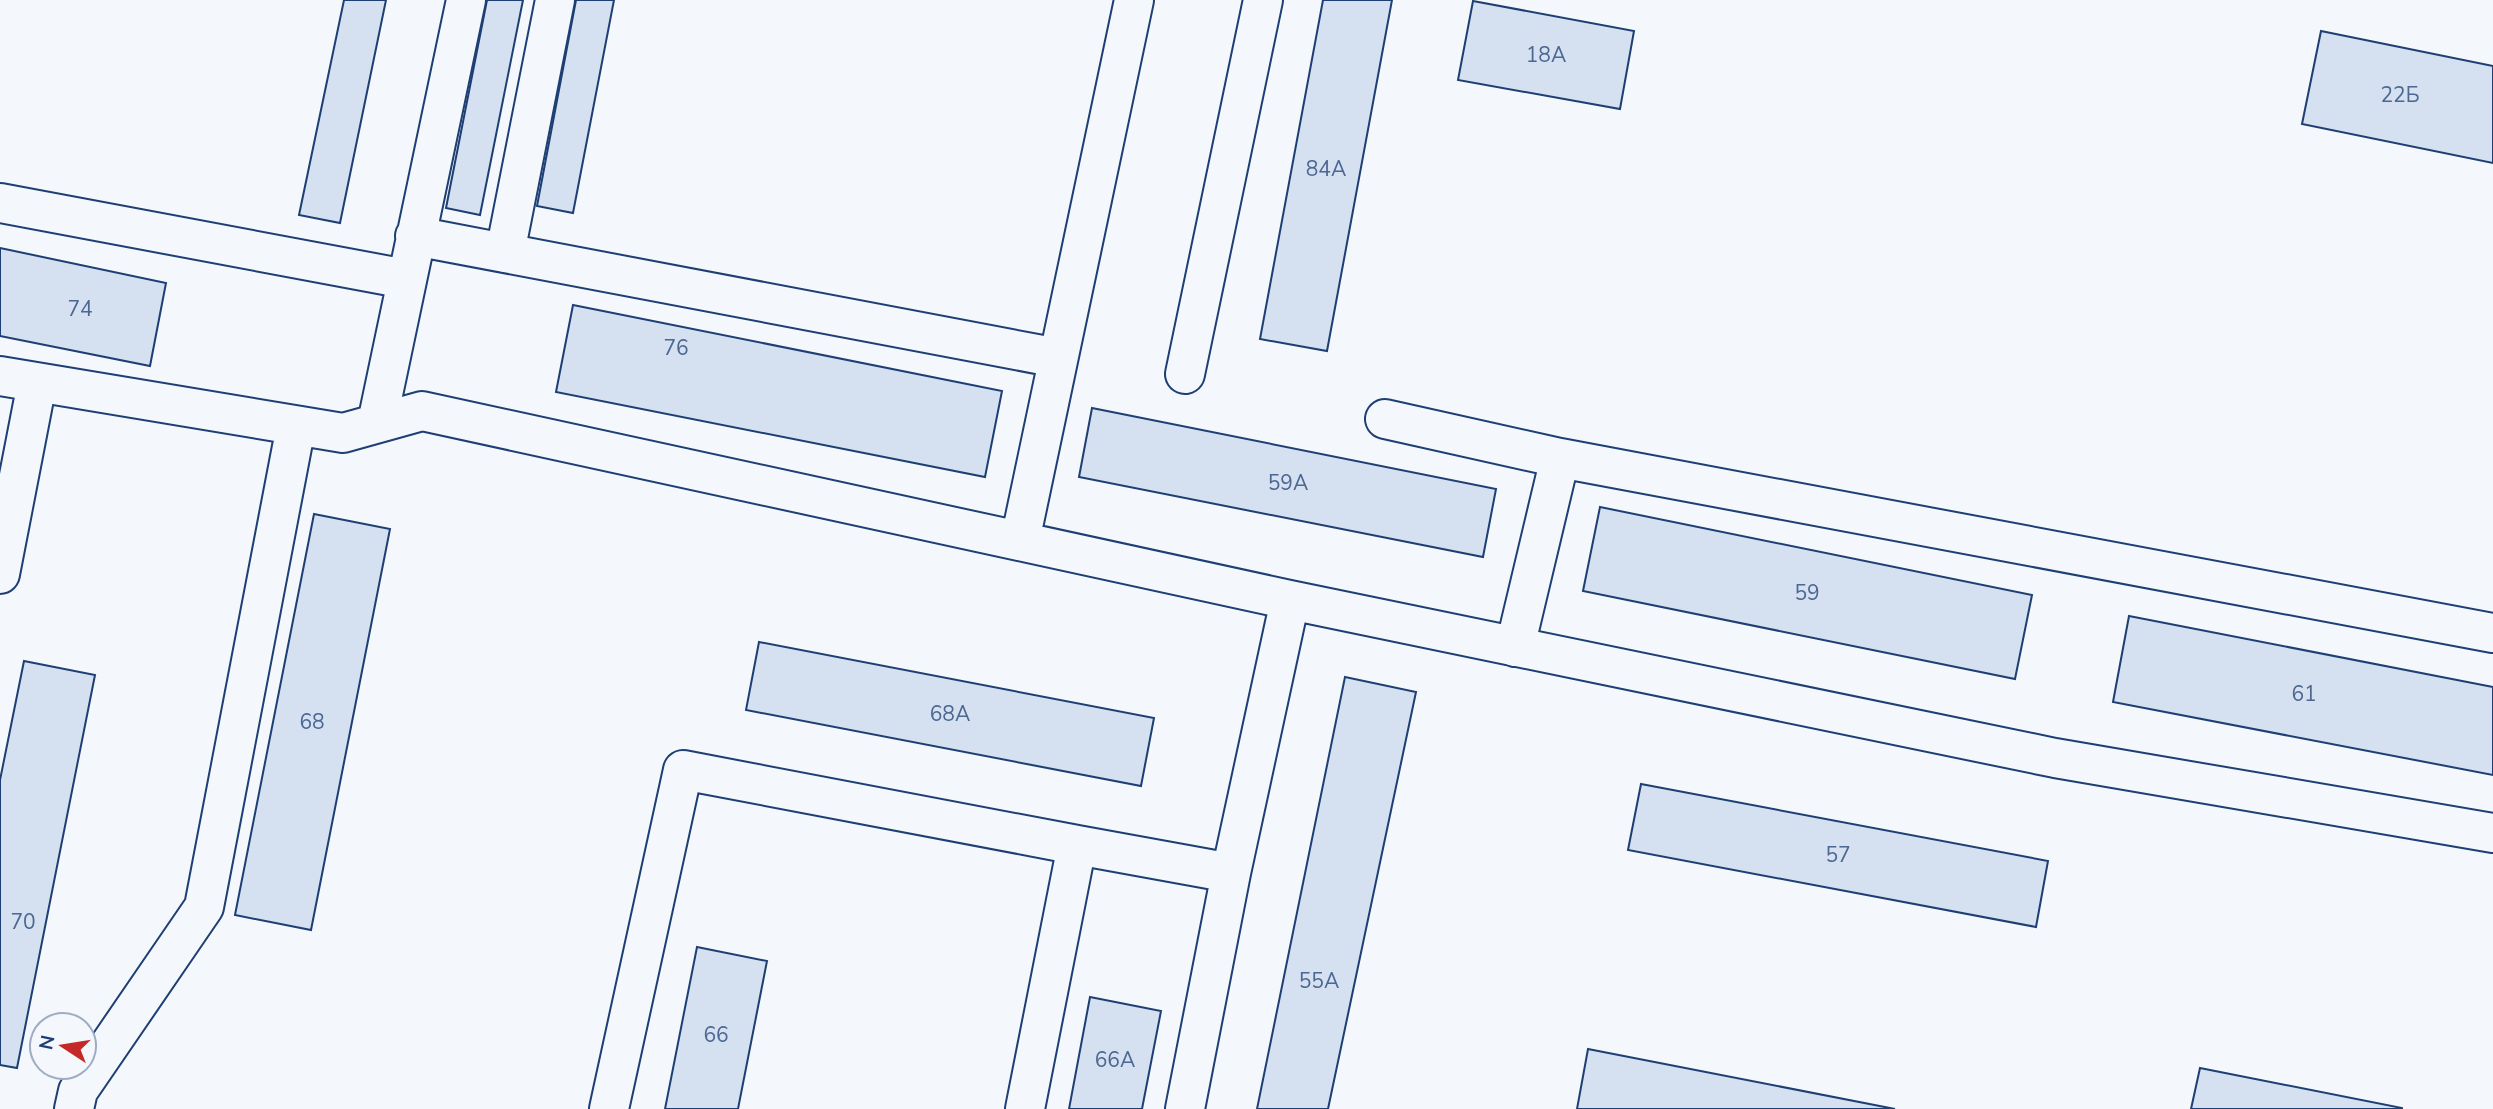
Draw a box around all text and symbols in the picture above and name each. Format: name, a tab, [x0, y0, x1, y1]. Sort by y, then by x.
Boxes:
house number: 18А	[1526, 41, 1566, 69]
house number: 22Б	[2380, 81, 2420, 109]
house number: 84А	[1306, 155, 1346, 183]
house number: 74	[67, 295, 93, 323]
house number: 76	[663, 334, 689, 362]
house number: 59А	[1268, 469, 1308, 497]
house number: 59	[1794, 579, 1820, 607]
house number: 61	[2291, 680, 2317, 708]
house number: 68А	[930, 700, 970, 728]
house number: 68	[299, 708, 325, 736]
house number: 57	[1825, 841, 1851, 869]
house number: 70	[10, 908, 36, 936]
house number: 55А	[1299, 967, 1339, 995]
north arrow	[28, 1011, 98, 1081]
house number: 66	[703, 1021, 729, 1049]
text: N	[33, 1033, 62, 1052]
house number: 66А	[1095, 1046, 1135, 1074]

